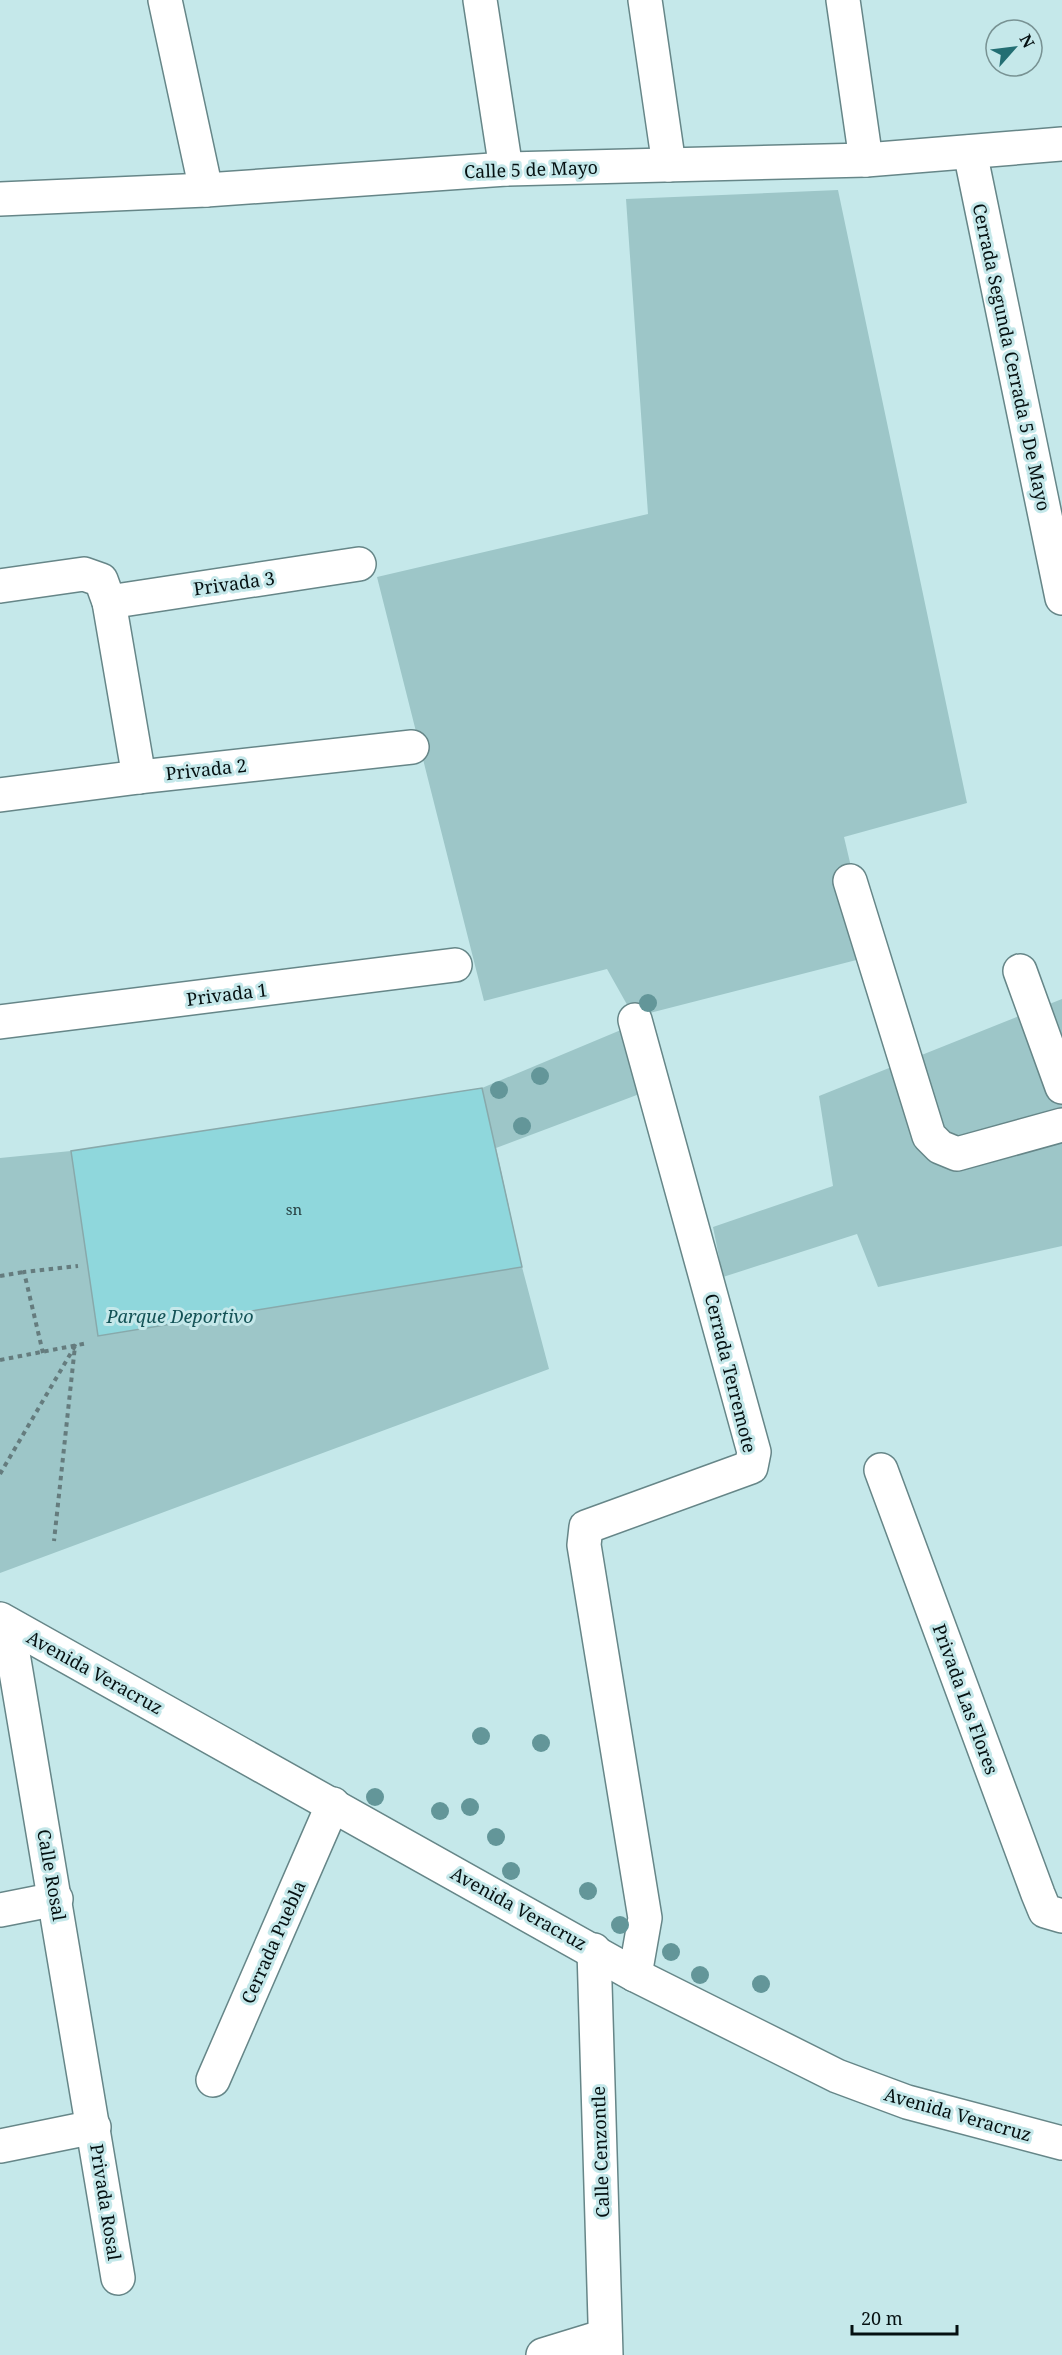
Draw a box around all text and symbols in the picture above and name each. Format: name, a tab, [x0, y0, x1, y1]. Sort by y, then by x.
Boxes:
north arrow	[984, 18, 1044, 78]
text: N	[1015, 30, 1040, 52]
street label: Calle 5 de Mayo	[464, 155, 598, 183]
street label: Cerrada Segunda Cerrada 5 De Mayo	[968, 201, 1056, 513]
street label: Privada 3	[192, 565, 276, 601]
street label: Privada 2	[164, 753, 248, 785]
street label: Privada 1	[185, 977, 269, 1011]
house number: sn	[286, 1199, 303, 1219]
street label: Cerrada Terremote	[700, 1291, 762, 1455]
park label: Parque Deportivo	[105, 1304, 254, 1328]
street label: Privada Las Flores	[928, 1620, 1004, 1778]
street label: Avenida Veracruz	[23, 1625, 167, 1719]
street label: Calle Rosal	[32, 1827, 72, 1923]
street label: Avenida Veracruz	[447, 1861, 591, 1955]
street label: Cerrada Puebla	[235, 1877, 311, 2007]
street label: Avenida Veracruz	[882, 2082, 1034, 2146]
street label: Calle Cenzontle	[586, 2086, 614, 2218]
street label: Privada Rosal	[85, 2142, 127, 2262]
scale bar	[852, 2298, 957, 2336]
text: 20 m	[861, 2306, 903, 2330]

